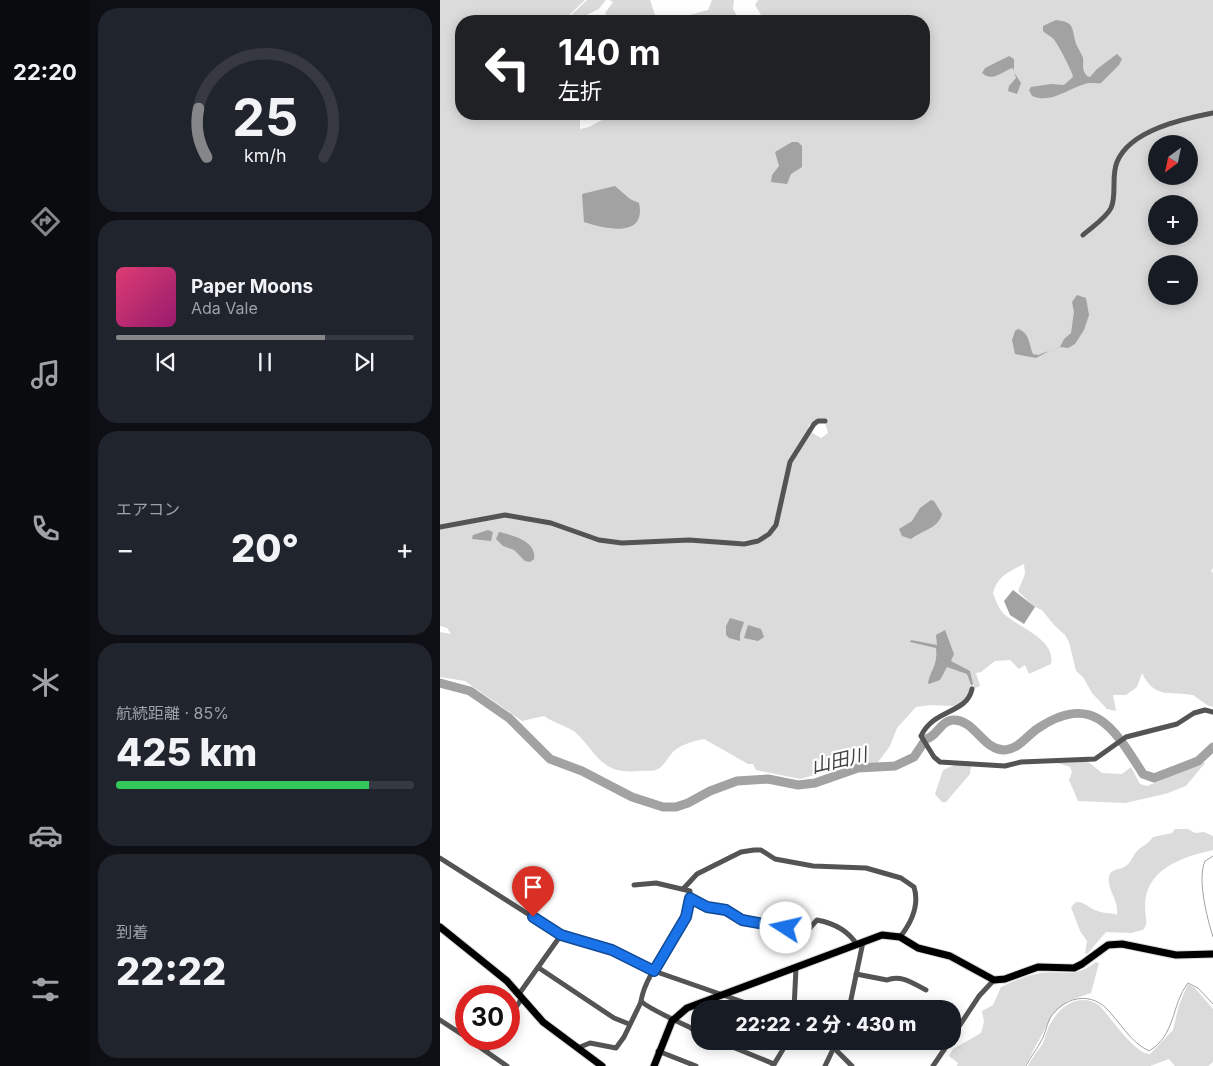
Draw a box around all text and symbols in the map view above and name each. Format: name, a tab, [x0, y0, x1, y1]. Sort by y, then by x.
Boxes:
text: 140 m	[558, 31, 661, 73]
icon: left	[475, 35, 540, 100]
text: 22:20	[13, 59, 77, 85]
text: 左折	[558, 78, 602, 104]
text: 25	[232, 86, 298, 149]
north arrow	[1148, 135, 1198, 185]
map controls	[1148, 135, 1198, 305]
text: km/h	[244, 145, 286, 166]
button: +	[1148, 195, 1198, 245]
icon: directions	[28, 204, 63, 239]
button: −	[1148, 255, 1198, 305]
text: Paper Moons	[191, 275, 313, 298]
text: Ada Vale	[191, 298, 258, 318]
icon: previous	[152, 348, 180, 376]
icon: pause	[251, 348, 279, 376]
icon: next	[350, 348, 378, 376]
icon: music	[28, 357, 63, 392]
text: エアコン	[116, 499, 180, 519]
icon: phone	[28, 511, 63, 546]
text: 20°	[231, 525, 299, 571]
text: −	[116, 532, 135, 566]
text: +	[395, 532, 414, 566]
icon: climate	[28, 665, 63, 700]
text: 航続距離 · 85%	[116, 703, 229, 723]
text: 425 km	[116, 729, 257, 775]
water label: 山田川	[809, 742, 871, 778]
icon: car	[28, 818, 63, 853]
pin	[512, 866, 554, 917]
icon: arrive	[519, 873, 547, 901]
position arrow	[759, 901, 811, 953]
text: 到着	[116, 922, 148, 942]
text: 22:22	[116, 948, 226, 994]
icon: filters	[28, 972, 63, 1007]
speed limit sign: 30	[455, 985, 520, 1050]
text: 22:22 · 2 分 · 430 m	[736, 1013, 916, 1036]

